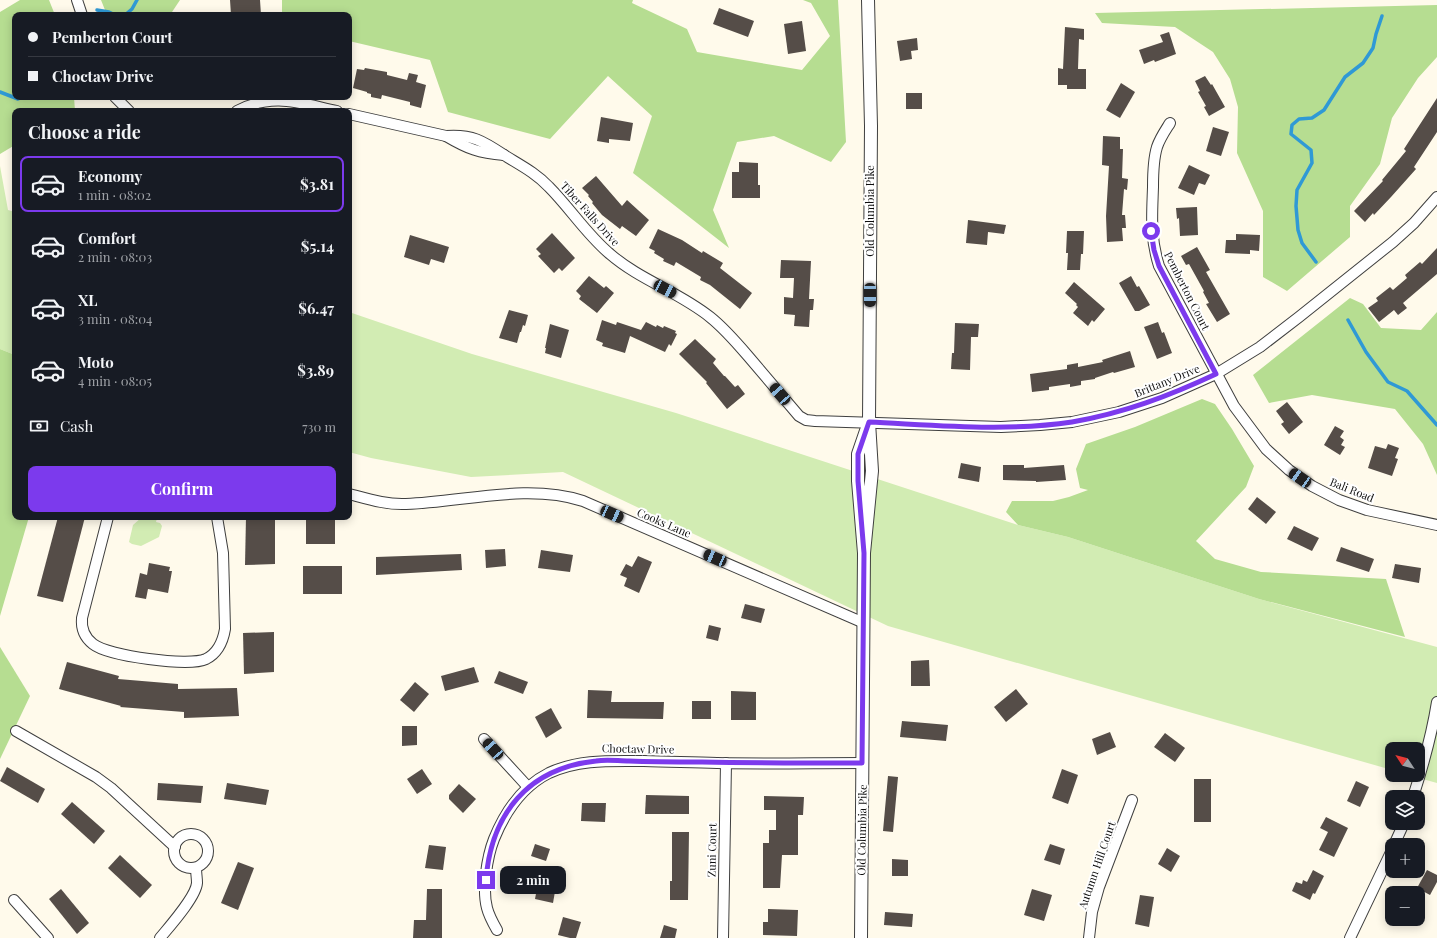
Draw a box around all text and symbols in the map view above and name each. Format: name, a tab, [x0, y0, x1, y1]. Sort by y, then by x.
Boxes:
text: Pemberton Court	[52, 27, 173, 47]
text: Choctaw Drive	[52, 66, 154, 86]
text: Choose a ride	[28, 120, 141, 144]
street label: Old Columbia Pike	[862, 165, 877, 257]
icon: car	[30, 166, 66, 202]
text: Economy	[78, 166, 142, 186]
text: $3.81	[300, 174, 334, 194]
street label: Tiber Falls Drive	[557, 178, 624, 249]
text: 1 min · 08:02	[78, 186, 151, 203]
route start	[1142, 222, 1160, 240]
icon: car	[30, 228, 66, 264]
text: Comfort	[78, 228, 136, 248]
text: $5.14	[301, 236, 334, 256]
text: 2 min · 08:03	[78, 248, 152, 265]
street label: Pemberton Court	[1161, 249, 1214, 333]
car	[652, 278, 678, 300]
car	[864, 283, 876, 307]
icon: car	[30, 290, 66, 326]
text: XL	[78, 290, 98, 310]
text: $6.47	[298, 298, 334, 318]
text: 3 min · 08:04	[78, 310, 152, 327]
icon: car	[30, 352, 66, 388]
text: Moto	[78, 352, 114, 372]
text: $3.89	[297, 360, 334, 380]
street label: Brittany Drive	[1132, 360, 1202, 400]
text: 4 min · 08:05	[78, 372, 152, 389]
car	[768, 381, 792, 407]
icon: cash	[28, 415, 50, 437]
text: Cash	[60, 416, 93, 436]
text: 730 m	[302, 418, 336, 435]
button: Confirm	[28, 466, 336, 512]
car	[1287, 466, 1313, 490]
street label: Bali Road	[1328, 474, 1377, 505]
car	[599, 504, 625, 524]
street label: Cooks Lane	[635, 504, 694, 541]
car	[702, 548, 728, 568]
car	[481, 736, 505, 762]
street label: Choctaw Drive	[602, 740, 675, 757]
north arrow	[1385, 742, 1425, 782]
map controls	[1385, 742, 1425, 926]
street label: Old Columbia Pike	[853, 784, 870, 876]
button: layers	[1385, 790, 1425, 830]
street label: Autumn Hill Court	[1074, 819, 1119, 912]
street label: Zuni Court	[704, 823, 719, 877]
button: +	[1385, 838, 1425, 878]
callout: 2 min	[500, 866, 566, 894]
route end	[477, 871, 495, 889]
text: 2 min	[516, 871, 550, 888]
button: −	[1385, 886, 1425, 926]

